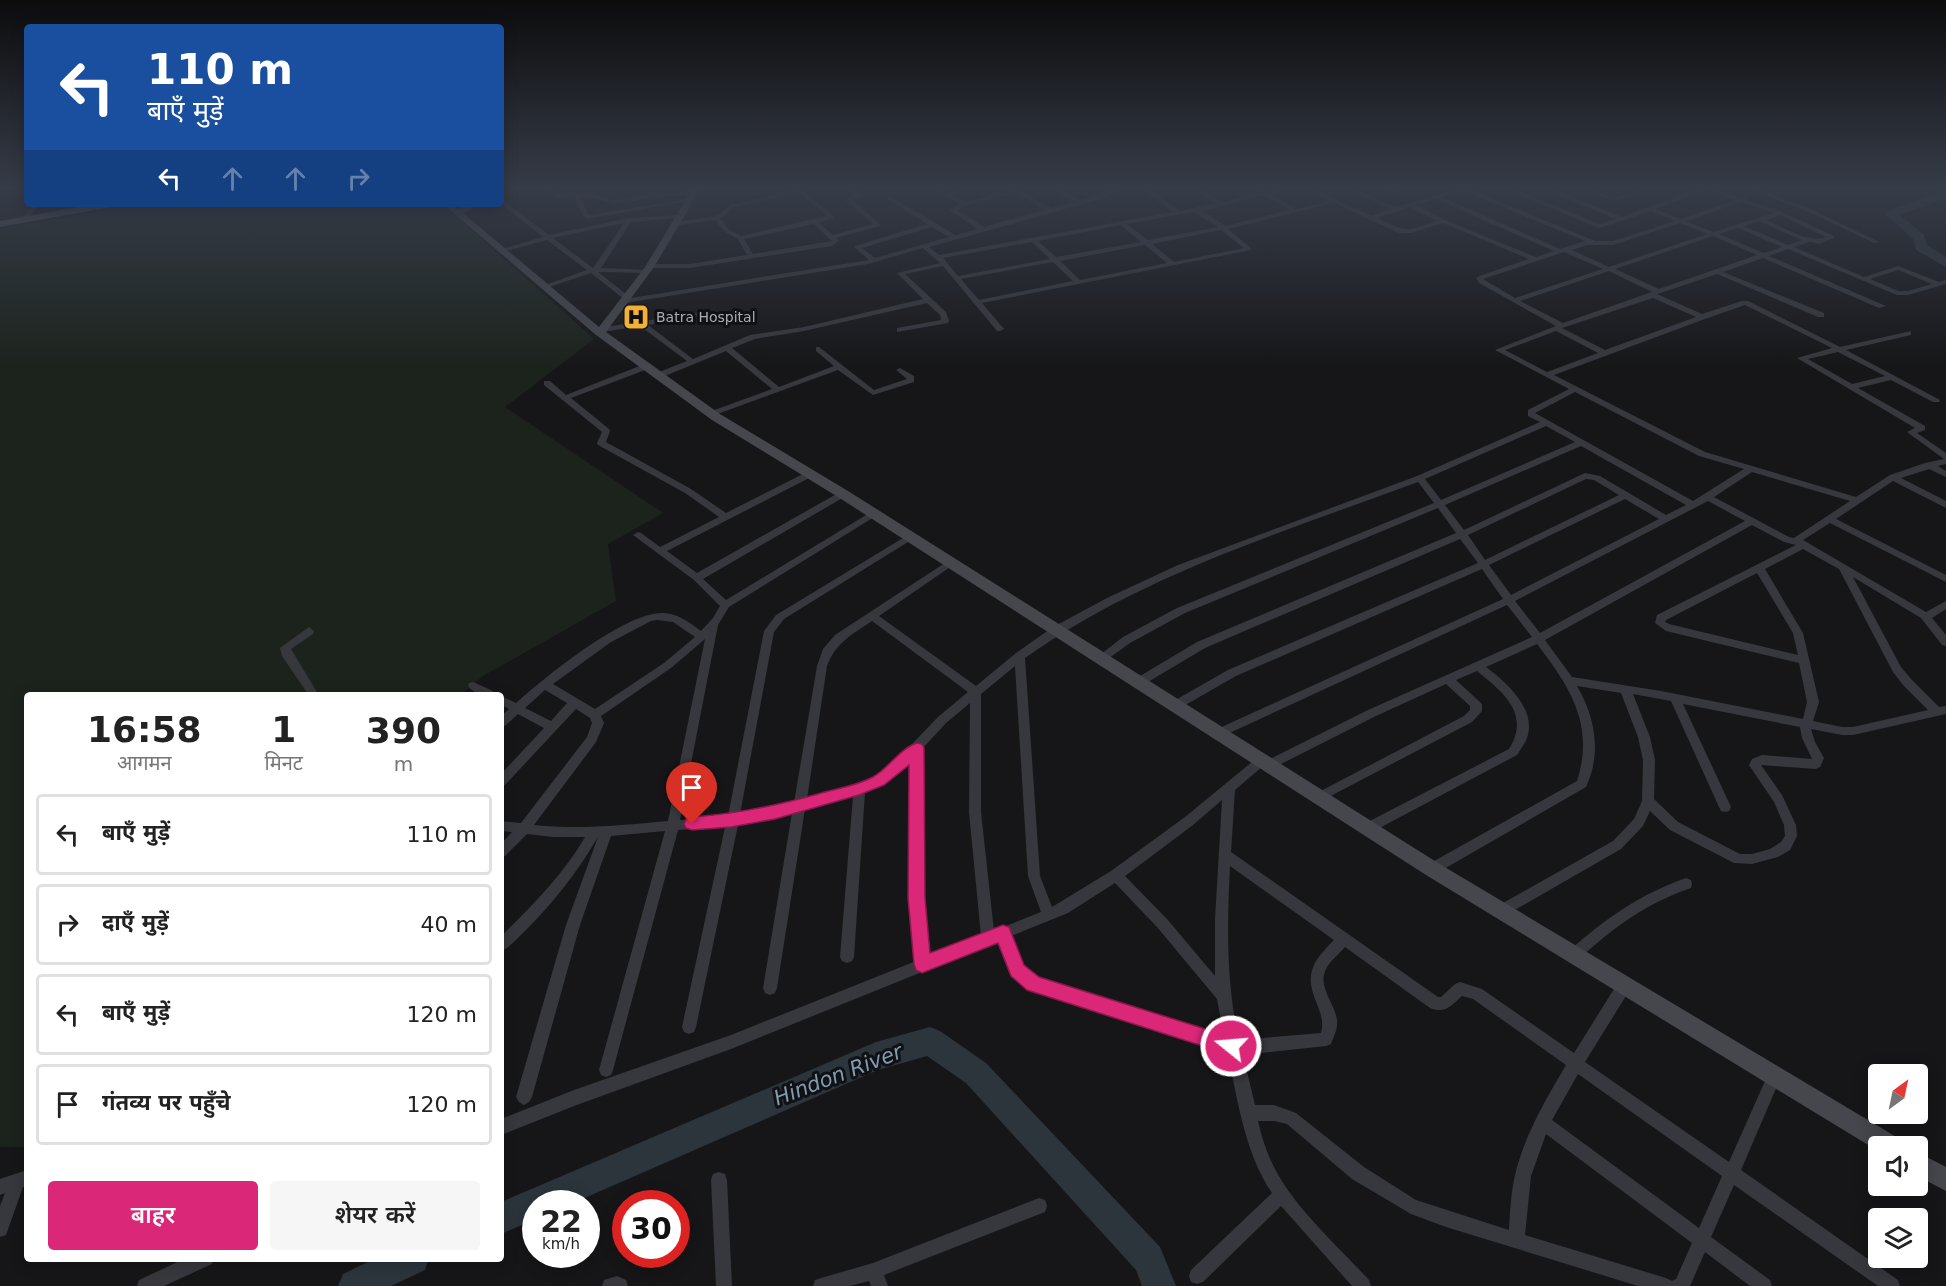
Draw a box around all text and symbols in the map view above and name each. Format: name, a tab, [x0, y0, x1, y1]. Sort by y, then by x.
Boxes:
text: 110 m	[147, 45, 293, 94]
icon: left	[48, 48, 126, 126]
text: बाएँ मुड़ें	[147, 95, 224, 126]
icon: left	[153, 162, 186, 195]
icon: ahead	[216, 162, 249, 195]
icon: ahead	[279, 162, 312, 195]
icon: right	[342, 162, 375, 195]
hospital icon: Batra Hospital	[621, 302, 651, 332]
place label: Batra Hospital	[656, 309, 756, 325]
text: 16:58	[87, 709, 202, 750]
text: 1	[271, 709, 296, 750]
text: 390	[366, 710, 441, 751]
text: आगमन	[117, 751, 172, 775]
text: मिनट	[265, 751, 303, 775]
text: m	[394, 752, 413, 776]
pin	[666, 762, 717, 824]
icon: arrive	[675, 771, 708, 804]
icon: left	[51, 818, 84, 851]
text: बाएँ मुड़ें	[102, 820, 170, 845]
text: 110 m	[407, 822, 477, 847]
icon: right	[51, 908, 84, 941]
text: दाएँ मुड़ें	[102, 910, 169, 935]
text: 40 m	[421, 912, 477, 937]
icon: left	[51, 998, 84, 1031]
text: बाएँ मुड़ें	[102, 1000, 170, 1025]
text: 120 m	[407, 1002, 477, 1027]
position arrow	[1199, 1014, 1263, 1078]
water label: Hindon River	[770, 1039, 907, 1110]
north arrow	[1868, 1064, 1928, 1124]
map controls	[1868, 1064, 1928, 1268]
icon: arrive	[51, 1088, 84, 1121]
text: गंतव्य पर पहुँचे	[102, 1090, 230, 1115]
text: 120 m	[407, 1092, 477, 1117]
button: sound	[1868, 1136, 1928, 1196]
button: बाहर	[48, 1181, 258, 1250]
button: शेयर करें	[270, 1181, 480, 1250]
speed limit sign: 30	[612, 1190, 690, 1268]
text: 22	[540, 1204, 582, 1239]
button: layers	[1868, 1208, 1928, 1268]
text: km/h	[542, 1235, 580, 1253]

